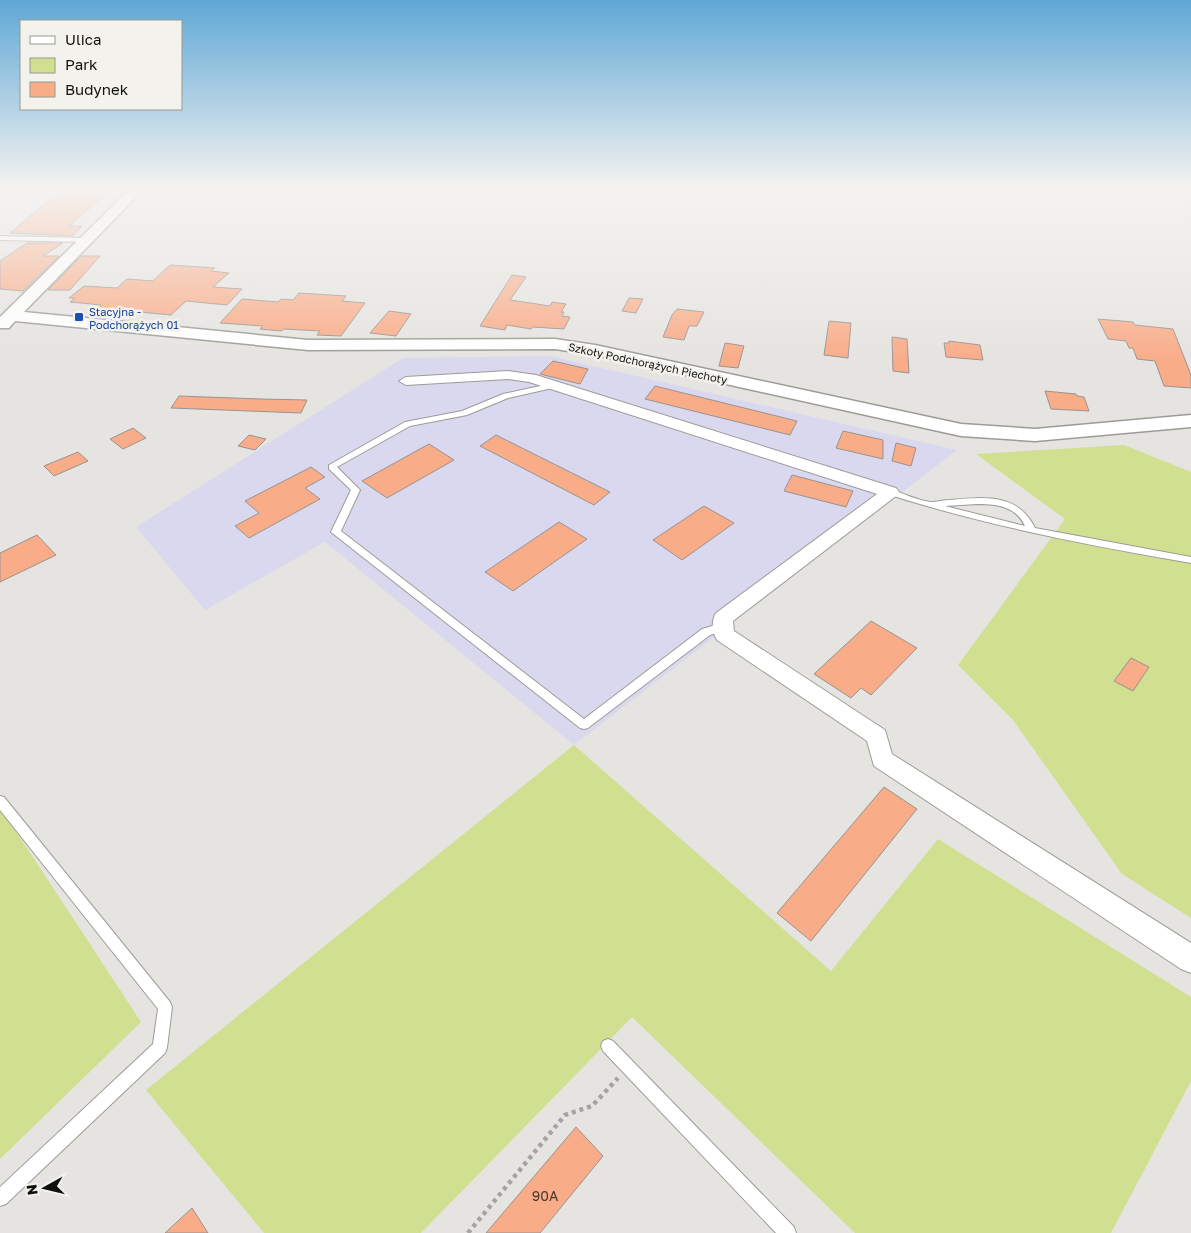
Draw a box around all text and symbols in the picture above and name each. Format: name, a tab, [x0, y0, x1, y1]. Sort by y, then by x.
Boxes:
legend	[20, 20, 182, 110]
text: Ulica	[65, 30, 101, 48]
text: Park	[65, 55, 98, 73]
text: Budynek	[65, 80, 129, 98]
place label: Stacyjna - Podchorążych 01	[89, 305, 179, 331]
marker: Stacyjna - Podchorążych 01	[73, 311, 85, 323]
street label: Szkoły Podchorążych Piechoty	[567, 340, 729, 386]
north arrow	[20, 1163, 70, 1213]
text: N	[22, 1183, 41, 1196]
house number: 90A	[532, 1187, 559, 1204]

